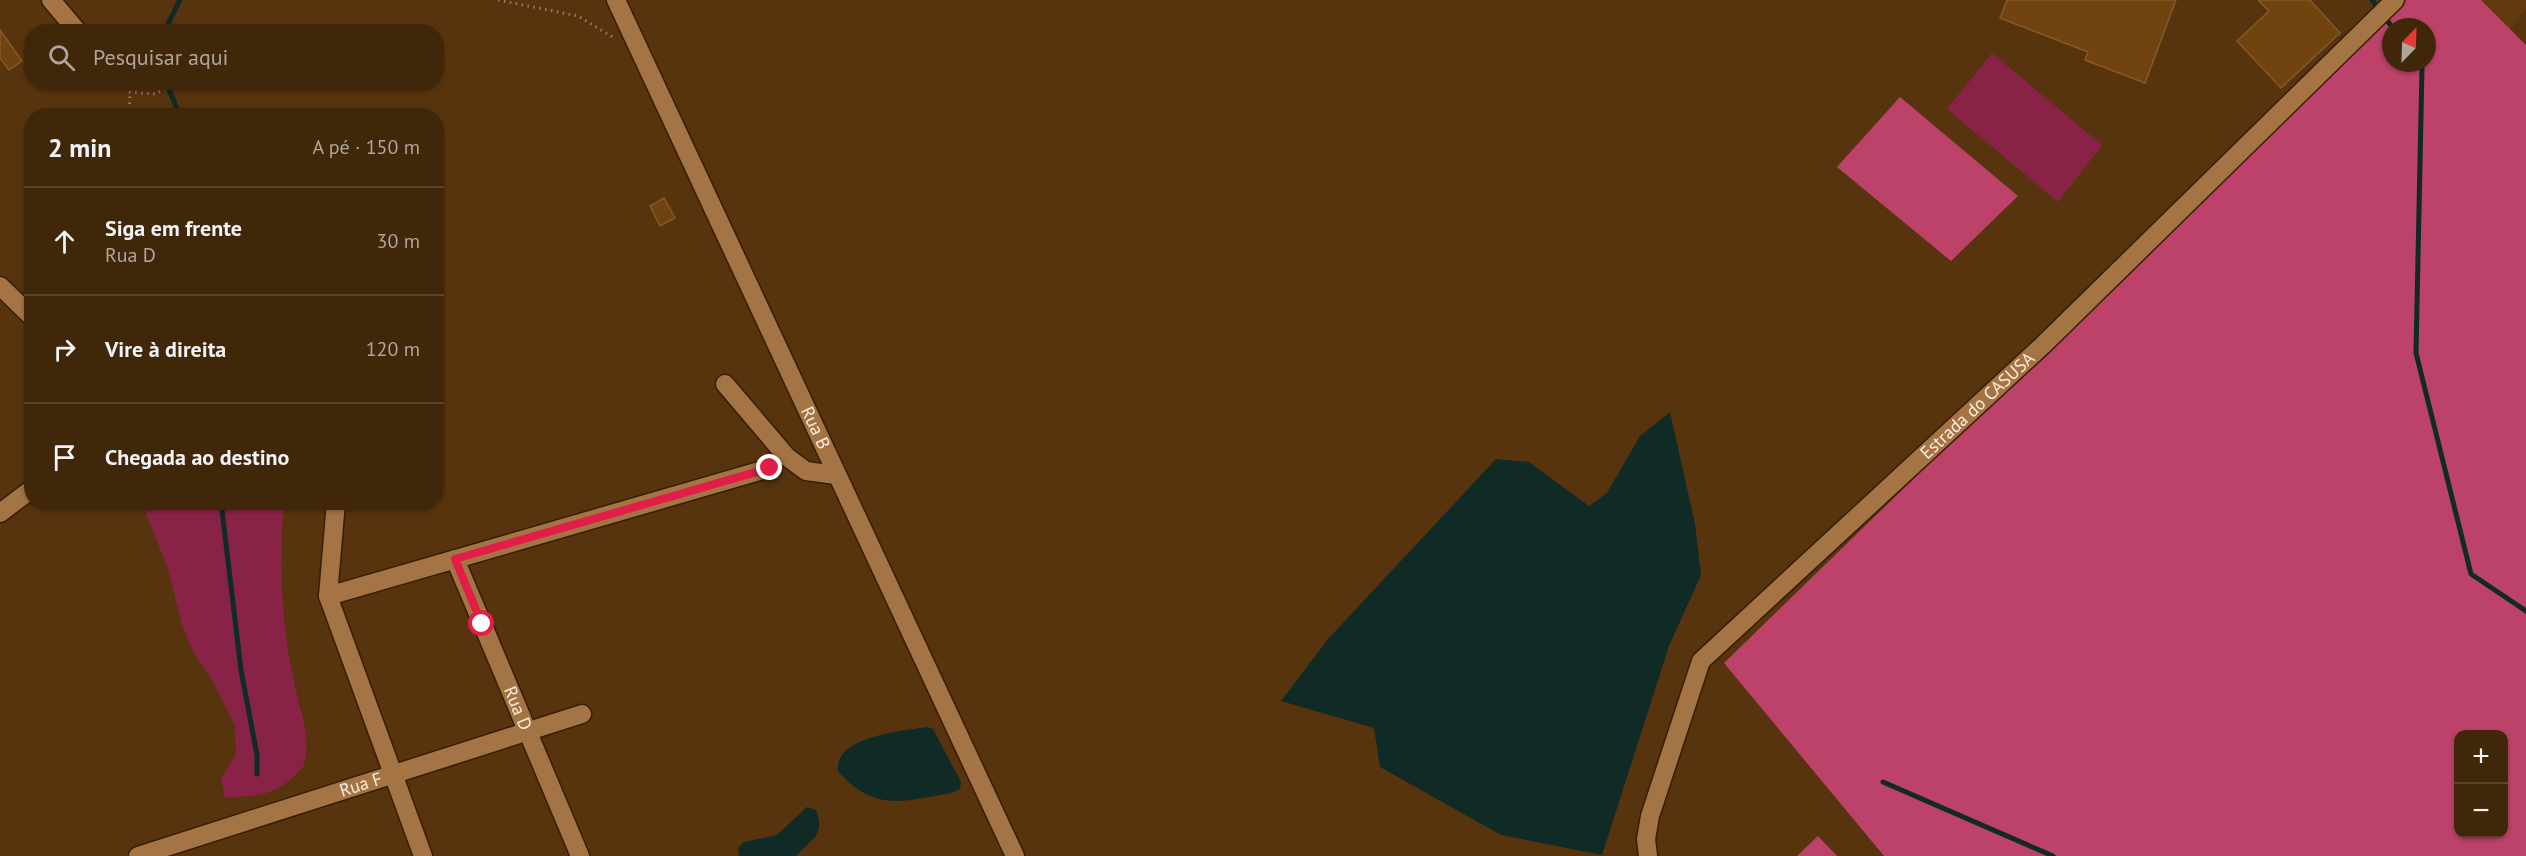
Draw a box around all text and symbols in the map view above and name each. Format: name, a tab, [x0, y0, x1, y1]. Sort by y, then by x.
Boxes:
north arrow	[2382, 18, 2436, 72]
search box	[24, 24, 444, 90]
icon: search	[45, 41, 78, 74]
text: Pesquisar aqui	[93, 43, 229, 71]
text: 2 min	[48, 131, 111, 164]
text: A pé · 150 m	[313, 134, 420, 160]
text: Siga em frente	[105, 214, 242, 242]
icon: ahead	[48, 225, 81, 258]
text: 30 m	[377, 228, 420, 254]
text: Rua D	[105, 242, 156, 268]
icon: right	[48, 333, 81, 366]
text: Vire à direita	[105, 335, 226, 363]
text: 120 m	[366, 336, 420, 362]
street label: Estrada do CASUSA	[1915, 346, 2039, 464]
street label: Rua B	[796, 403, 836, 453]
icon: arrive	[48, 441, 81, 474]
text: Chegada ao destino	[105, 443, 289, 471]
route end	[756, 454, 782, 480]
route start	[468, 610, 494, 636]
street label: Rua D	[499, 683, 538, 734]
map controls	[2454, 730, 2508, 838]
button: +	[2454, 730, 2508, 784]
street label: Rua F	[337, 767, 385, 802]
button: −	[2454, 784, 2508, 838]

